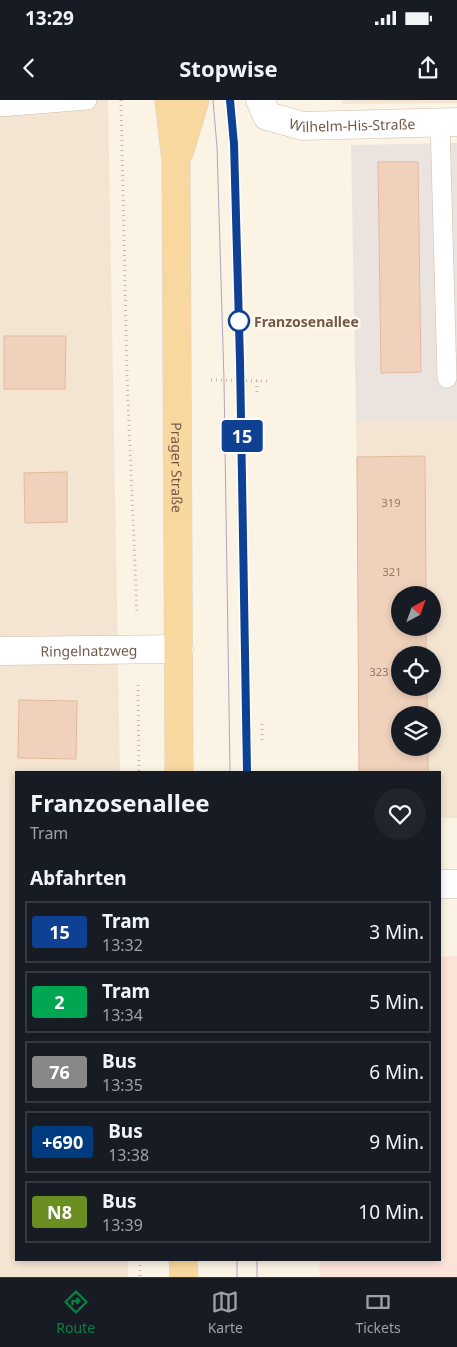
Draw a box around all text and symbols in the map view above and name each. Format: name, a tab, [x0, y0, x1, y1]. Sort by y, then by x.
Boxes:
text: 13:29	[25, 5, 74, 31]
text: Stopwise	[179, 53, 278, 83]
icon: back	[15, 54, 43, 82]
icon: share	[414, 54, 442, 82]
street label: Wilhelm-His-Straße	[287, 113, 416, 136]
marker: Franzosenallee	[228, 310, 250, 332]
place label: Franzosenallee	[254, 312, 359, 331]
line badge: 15	[220, 420, 264, 452]
street label: Prager Straße	[168, 422, 187, 513]
text: 15	[232, 424, 252, 448]
house number: 319	[382, 495, 400, 510]
house number: 321	[383, 564, 401, 579]
north arrow	[391, 586, 441, 636]
map controls	[391, 586, 441, 756]
street label: Ringelnatzweg	[40, 640, 138, 660]
button: locate	[391, 646, 441, 696]
house number: 323	[370, 664, 388, 679]
button: layers	[391, 706, 441, 756]
text: Franzosenallee	[30, 786, 210, 819]
button: heart	[374, 788, 426, 840]
text: Tram	[30, 822, 68, 844]
text: Abfahrten	[30, 865, 127, 891]
text: Tram	[102, 908, 150, 934]
text: 3 Min.	[369, 919, 424, 945]
text: 15	[49, 920, 70, 944]
text: 13:32	[102, 934, 143, 956]
text: Tram	[102, 978, 150, 1004]
text: 5 Min.	[369, 989, 424, 1015]
text: 2	[54, 990, 65, 1014]
text: 13:34	[102, 1004, 143, 1026]
text: Bus	[102, 1048, 137, 1074]
text: 6 Min.	[369, 1059, 424, 1085]
text: 76	[49, 1060, 70, 1084]
text: 13:35	[102, 1074, 143, 1096]
text: Bus	[108, 1118, 143, 1144]
text: 9 Min.	[369, 1129, 424, 1155]
text: +690	[42, 1130, 83, 1154]
text: 13:38	[108, 1144, 149, 1166]
text: Bus	[102, 1188, 137, 1214]
text: 10 Min.	[358, 1199, 424, 1225]
text: N8	[47, 1200, 72, 1224]
text: 13:39	[102, 1214, 143, 1236]
tab: Route	[56, 1288, 95, 1337]
tab: Karte	[208, 1288, 243, 1337]
tab: Tickets	[355, 1288, 401, 1337]

